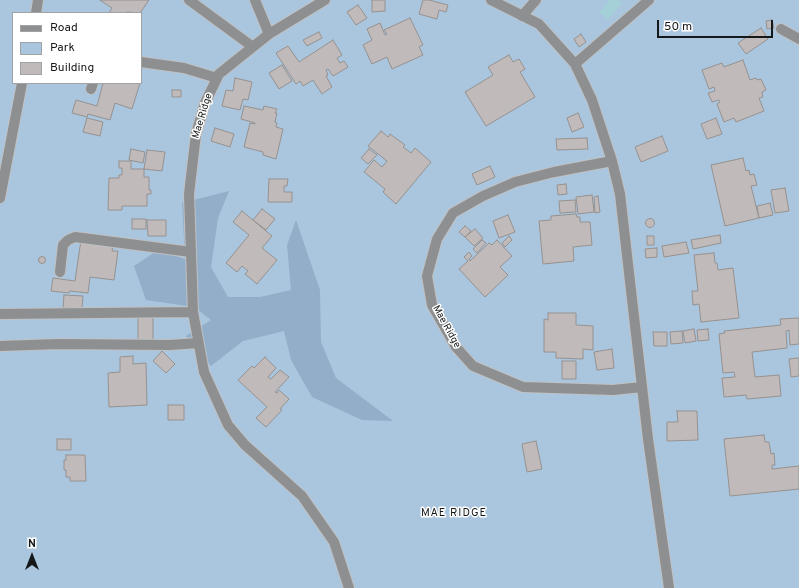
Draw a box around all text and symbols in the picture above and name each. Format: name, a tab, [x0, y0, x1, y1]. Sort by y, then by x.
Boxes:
legend	[12, 12, 142, 84]
scale bar	[659, 12, 775, 38]
text: 50 m	[664, 19, 692, 35]
text: Road	[50, 20, 78, 36]
text: Park	[50, 40, 75, 56]
text: Building	[50, 60, 94, 76]
street label: Mae Ridge	[190, 92, 216, 140]
street label: Mae Ridge	[429, 304, 463, 350]
district label: MAE RIDGE	[421, 507, 487, 521]
north arrow	[12, 536, 52, 576]
text: N	[28, 537, 36, 551]

